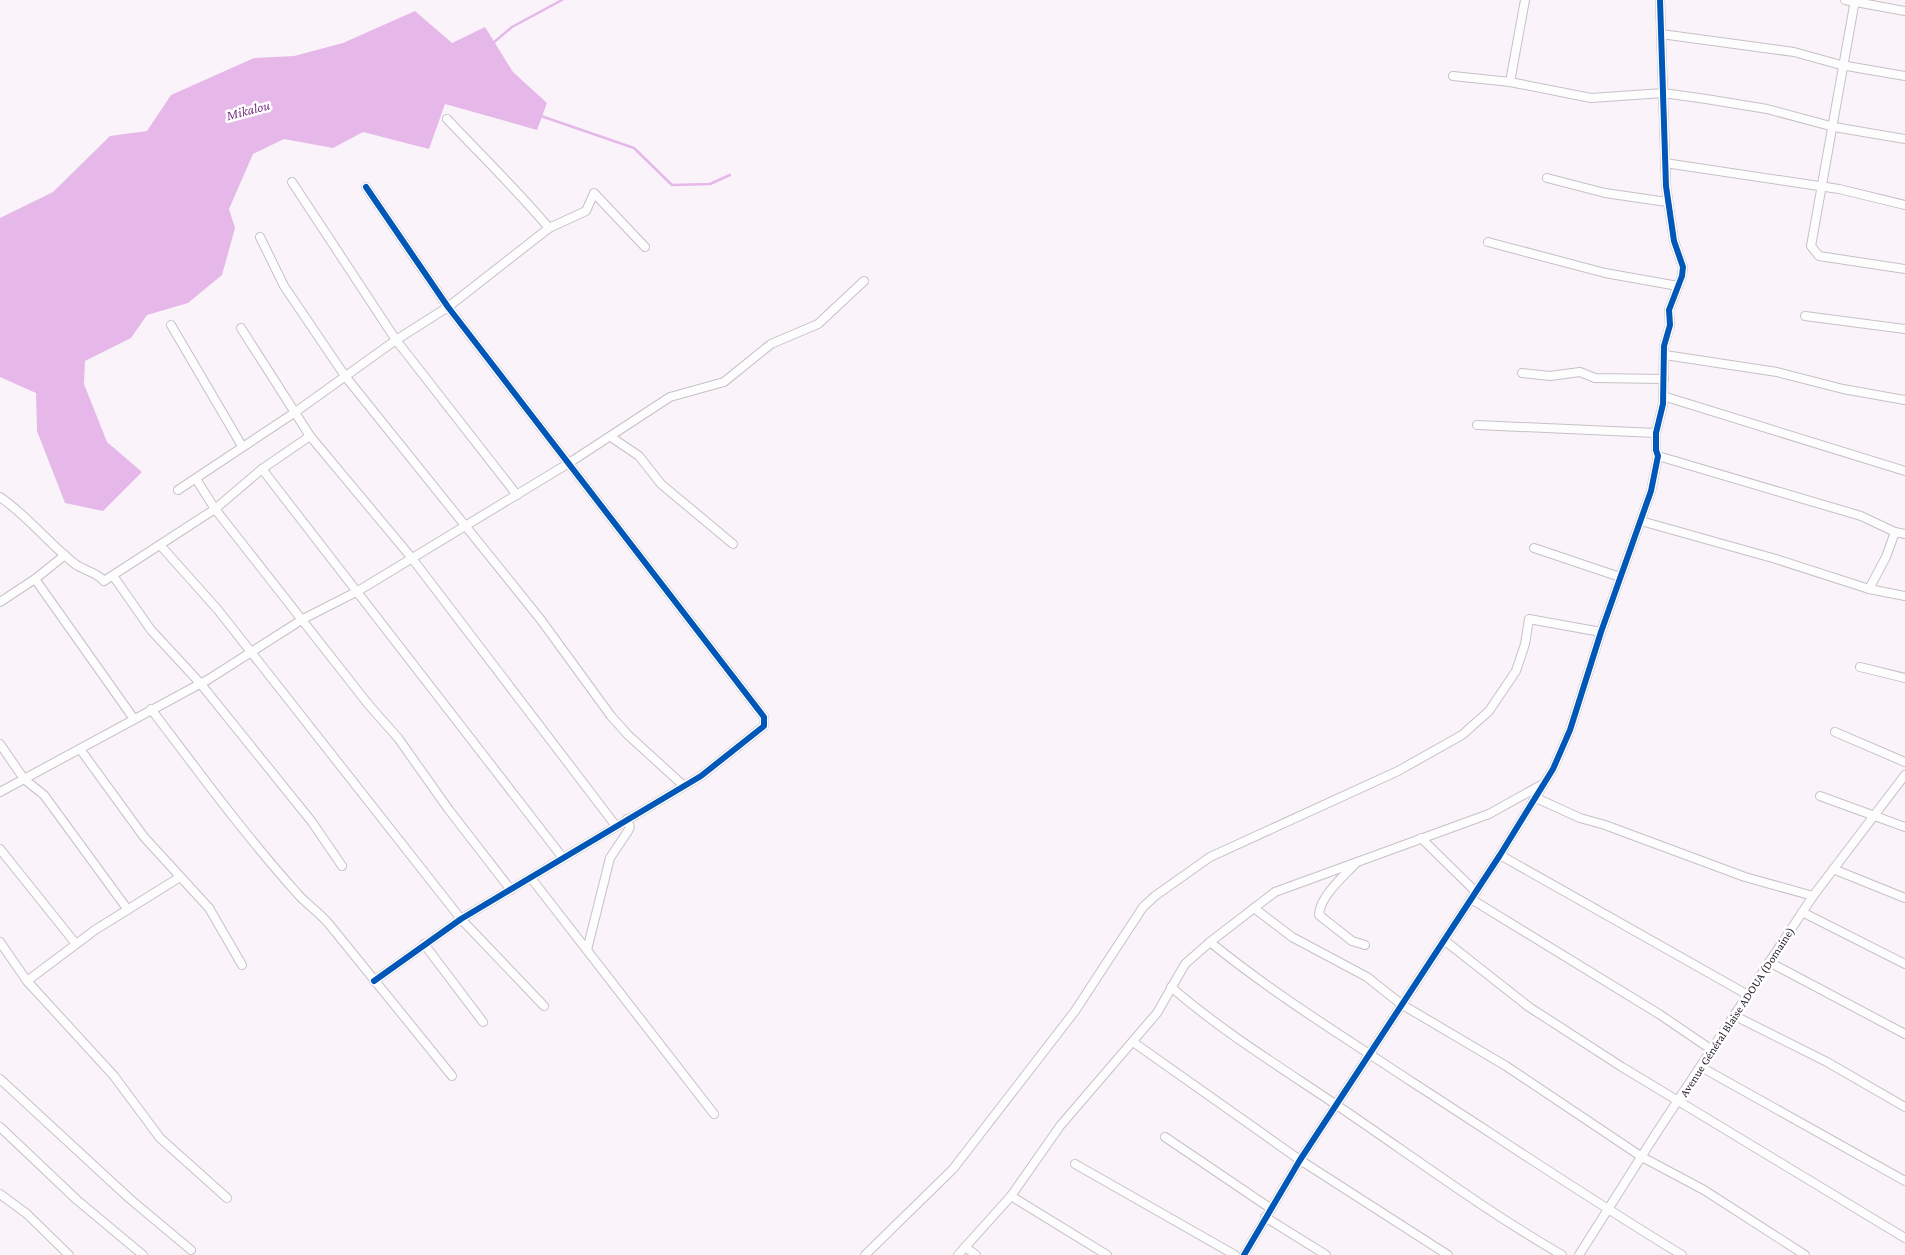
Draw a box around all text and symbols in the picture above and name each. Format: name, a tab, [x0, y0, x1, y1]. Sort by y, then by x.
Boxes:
water label: Mikalou	[224, 97, 272, 124]
street label: Avenue Général Blaise ADOUA (Domaine)	[1677, 924, 1797, 1100]

